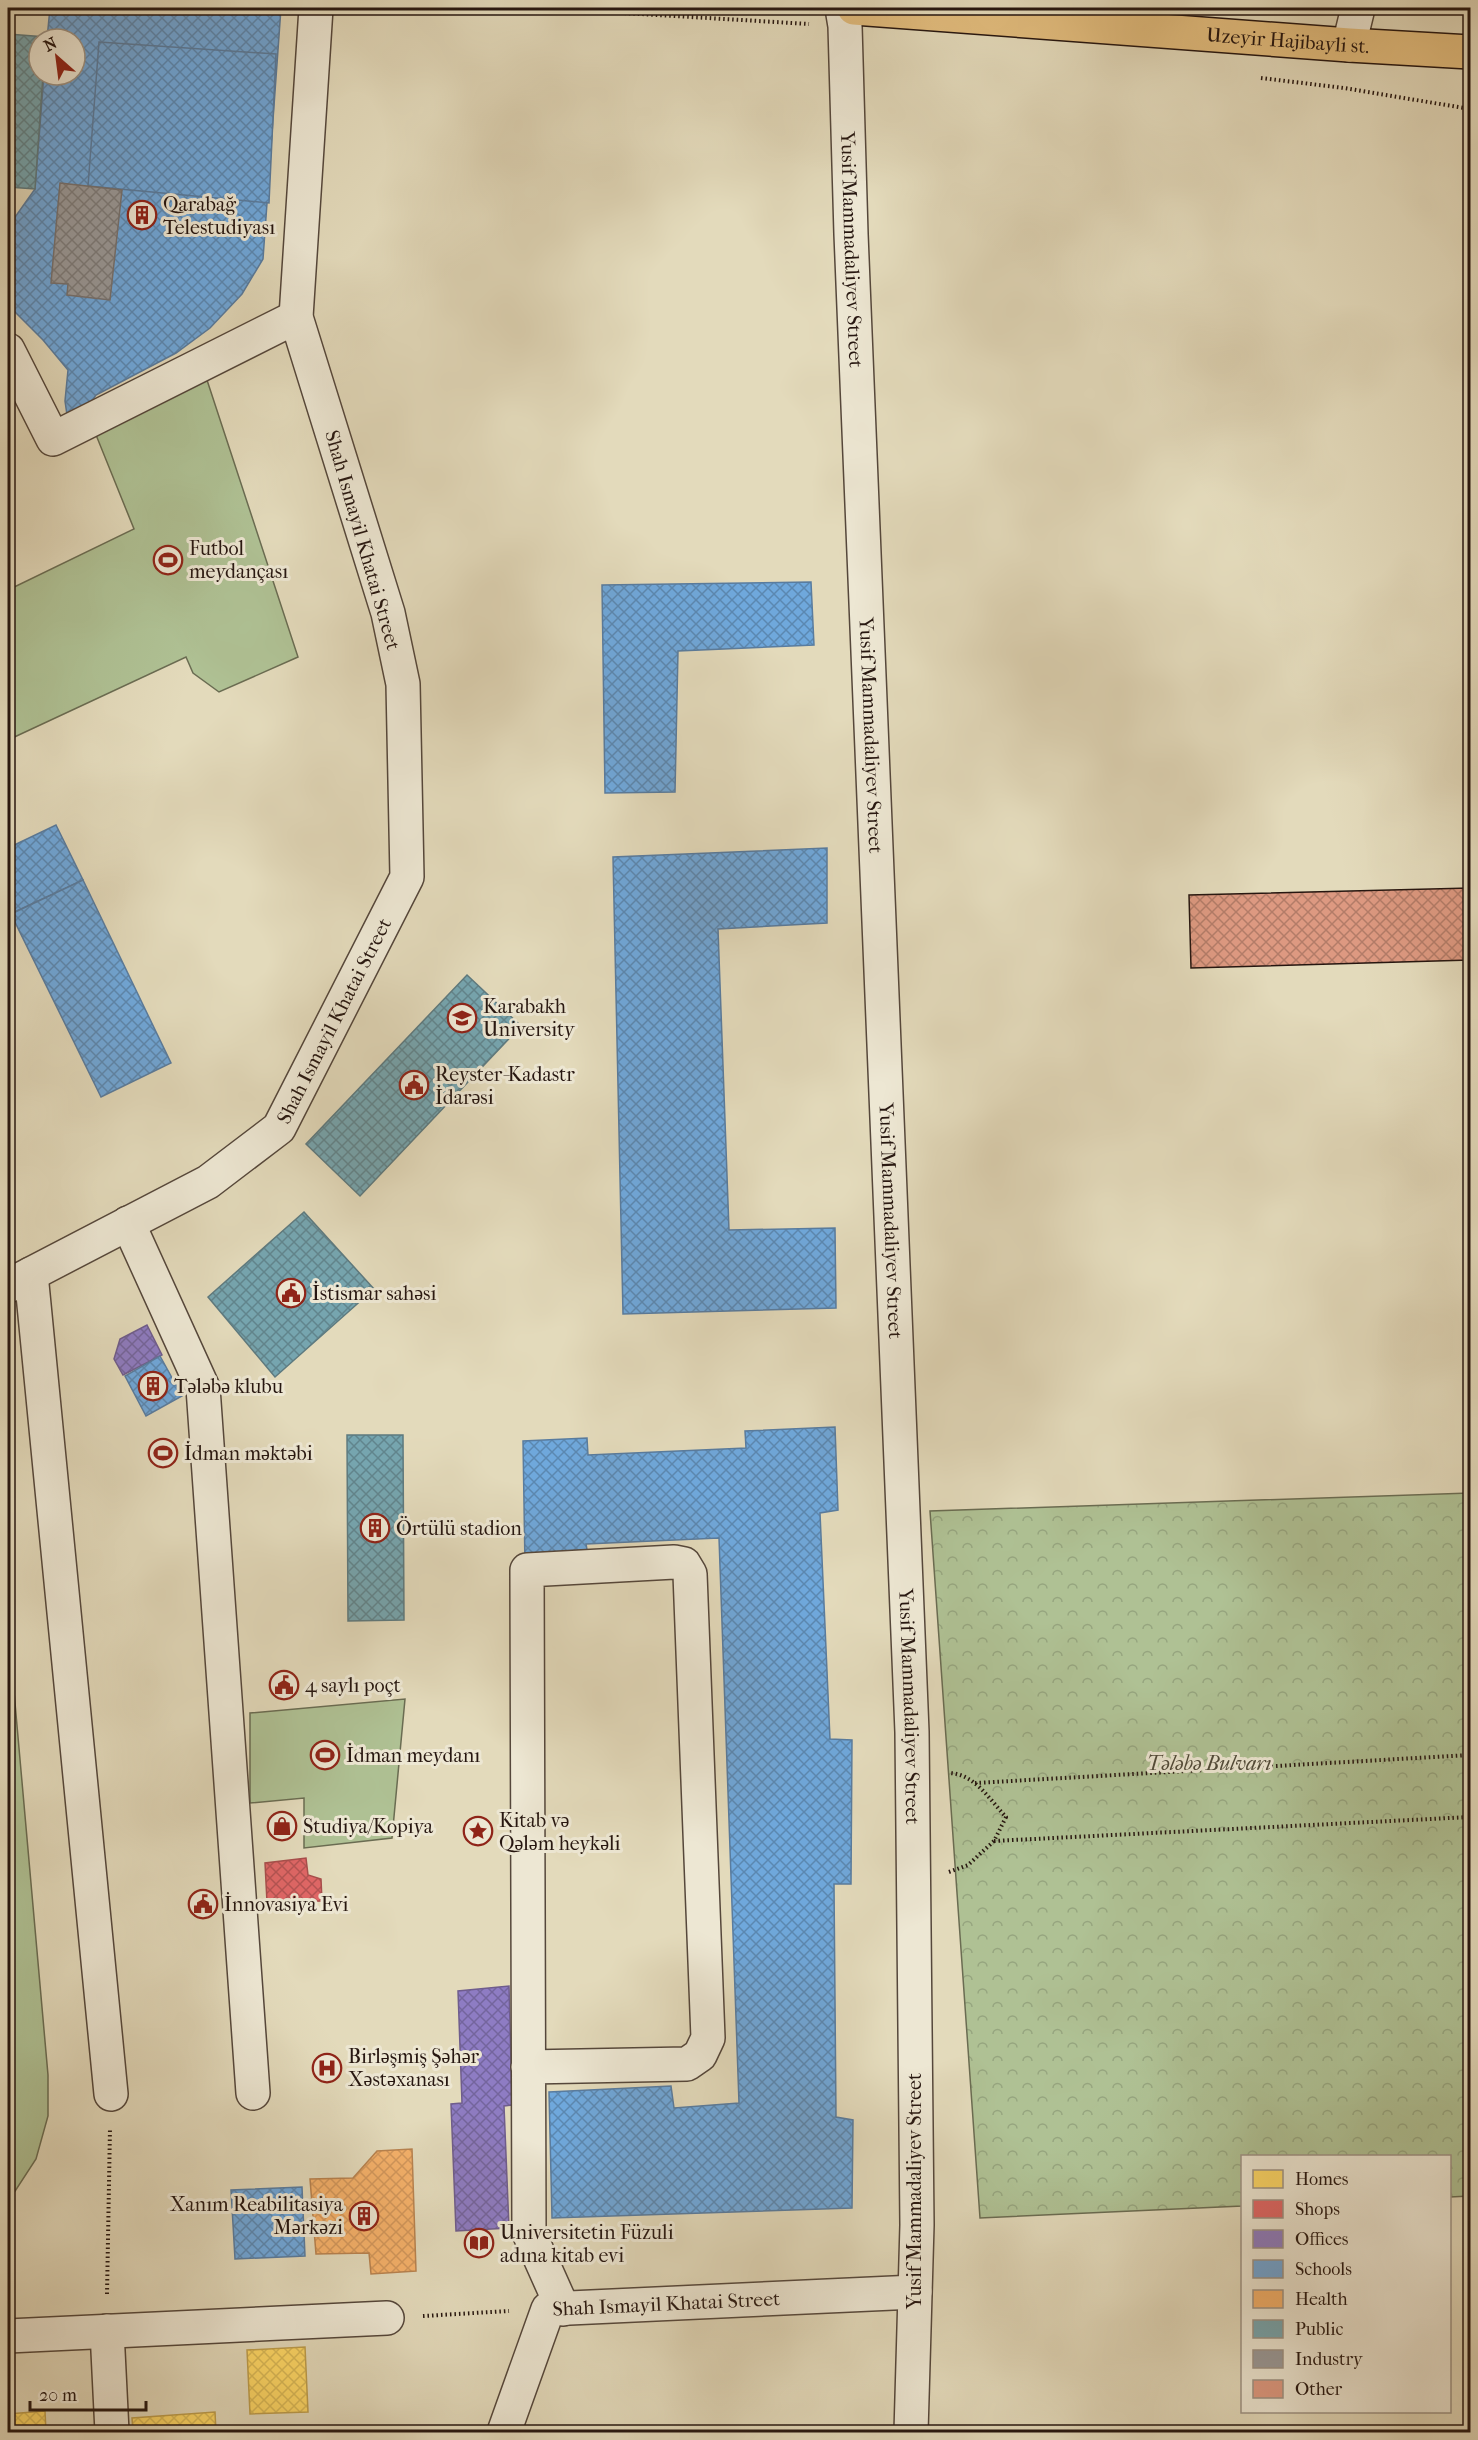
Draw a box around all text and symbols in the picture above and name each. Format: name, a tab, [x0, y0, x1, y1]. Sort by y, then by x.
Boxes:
street label: Uzeyir Hajibayli st.	[1205, 23, 1370, 58]
north arrow	[27, 27, 87, 87]
text: N	[40, 33, 61, 55]
street label: Yusif Mammadaliyev Street	[836, 130, 867, 368]
place label: Qarabağ Telestudiyası	[163, 193, 275, 239]
building icon: Qarabağ Telestudiyası	[126, 199, 158, 231]
street label: Shah Ismayil Khatai Street	[320, 427, 405, 653]
place label: Futbol meydançası	[189, 537, 288, 583]
sports icon: Futbol meydançası	[152, 544, 184, 576]
street label: Yusif Mammadaliyev Street	[855, 616, 887, 854]
street label: Shah Ismayil Khatai Street	[272, 914, 396, 1128]
place label: Karabakh University	[483, 995, 576, 1041]
school or university icon: Karabakh University	[446, 1002, 478, 1034]
place label: Reyster-Kadastr İdarəsi	[435, 1063, 575, 1109]
public building icon: Reyster-Kadastr İdarəsi	[398, 1069, 430, 1101]
street label: Yusif Mammadaliyev Street	[874, 1101, 907, 1339]
public building icon: İstismar sahəsi	[275, 1277, 307, 1309]
place label: İstismar sahəsi	[312, 1281, 436, 1305]
building icon: Tələbə klubu	[137, 1370, 169, 1402]
place label: Tələbə klubu	[174, 1375, 284, 1398]
sports icon: İdman məktəbi	[147, 1437, 179, 1469]
place label: İdman məktəbi	[184, 1441, 313, 1465]
building icon: Örtülü stadion	[359, 1512, 391, 1544]
place label: Örtülü stadion	[396, 1516, 522, 1540]
street label: Yusif Mammadaliyev Street	[894, 1587, 924, 1825]
public building icon: 4 saylı poçt	[268, 1669, 300, 1701]
place label: 4 saylı poçt	[305, 1674, 401, 1697]
sports icon: İdman meydanı	[309, 1739, 341, 1771]
place label: İdman meydanı	[346, 1743, 480, 1767]
park label: Tələbə Bulvarı	[1147, 1752, 1271, 1775]
place label: Kitab və Qələm heykəli	[499, 1809, 621, 1855]
shop icon: Studiya/Kopiya	[266, 1810, 298, 1842]
place label: Studiya/Kopiya	[303, 1815, 434, 1838]
place icon: Kitab və Qələm heykəli	[462, 1815, 494, 1847]
public building icon: İnnovasiya Evi	[187, 1888, 219, 1920]
place label: İnnovasiya Evi	[224, 1892, 349, 1916]
place label: Birləşmiş Şəhər Xəstəxanası	[348, 2045, 480, 2091]
hospital icon: Birləşmiş Şəhər Xəstəxanası	[311, 2052, 343, 2084]
street label: Yusif Mammadaliyev Street	[903, 2073, 926, 2310]
legend	[1241, 2155, 1451, 2413]
text: Homes	[1295, 2169, 1349, 2190]
place label: Xanım Reabilitasiya Mərkəzi	[170, 2193, 344, 2239]
text: Shops	[1295, 2199, 1340, 2220]
building icon: Xanım Reabilitasiya Mərkəzi	[348, 2200, 380, 2232]
place label: Universitetin Füzuli adına kitab evi	[500, 2221, 674, 2267]
library icon: Universitetin Füzuli adına kitab evi	[463, 2227, 495, 2259]
text: Offices	[1295, 2229, 1349, 2250]
text: Schools	[1295, 2259, 1352, 2280]
street label: Shah Ismayil Khatai Street	[552, 2287, 781, 2321]
text: Health	[1295, 2289, 1348, 2310]
text: Public	[1295, 2319, 1343, 2340]
text: Industry	[1295, 2349, 1364, 2370]
scale bar	[30, 2374, 146, 2412]
text: Other	[1295, 2379, 1343, 2400]
text: 20 m	[39, 2385, 77, 2406]

